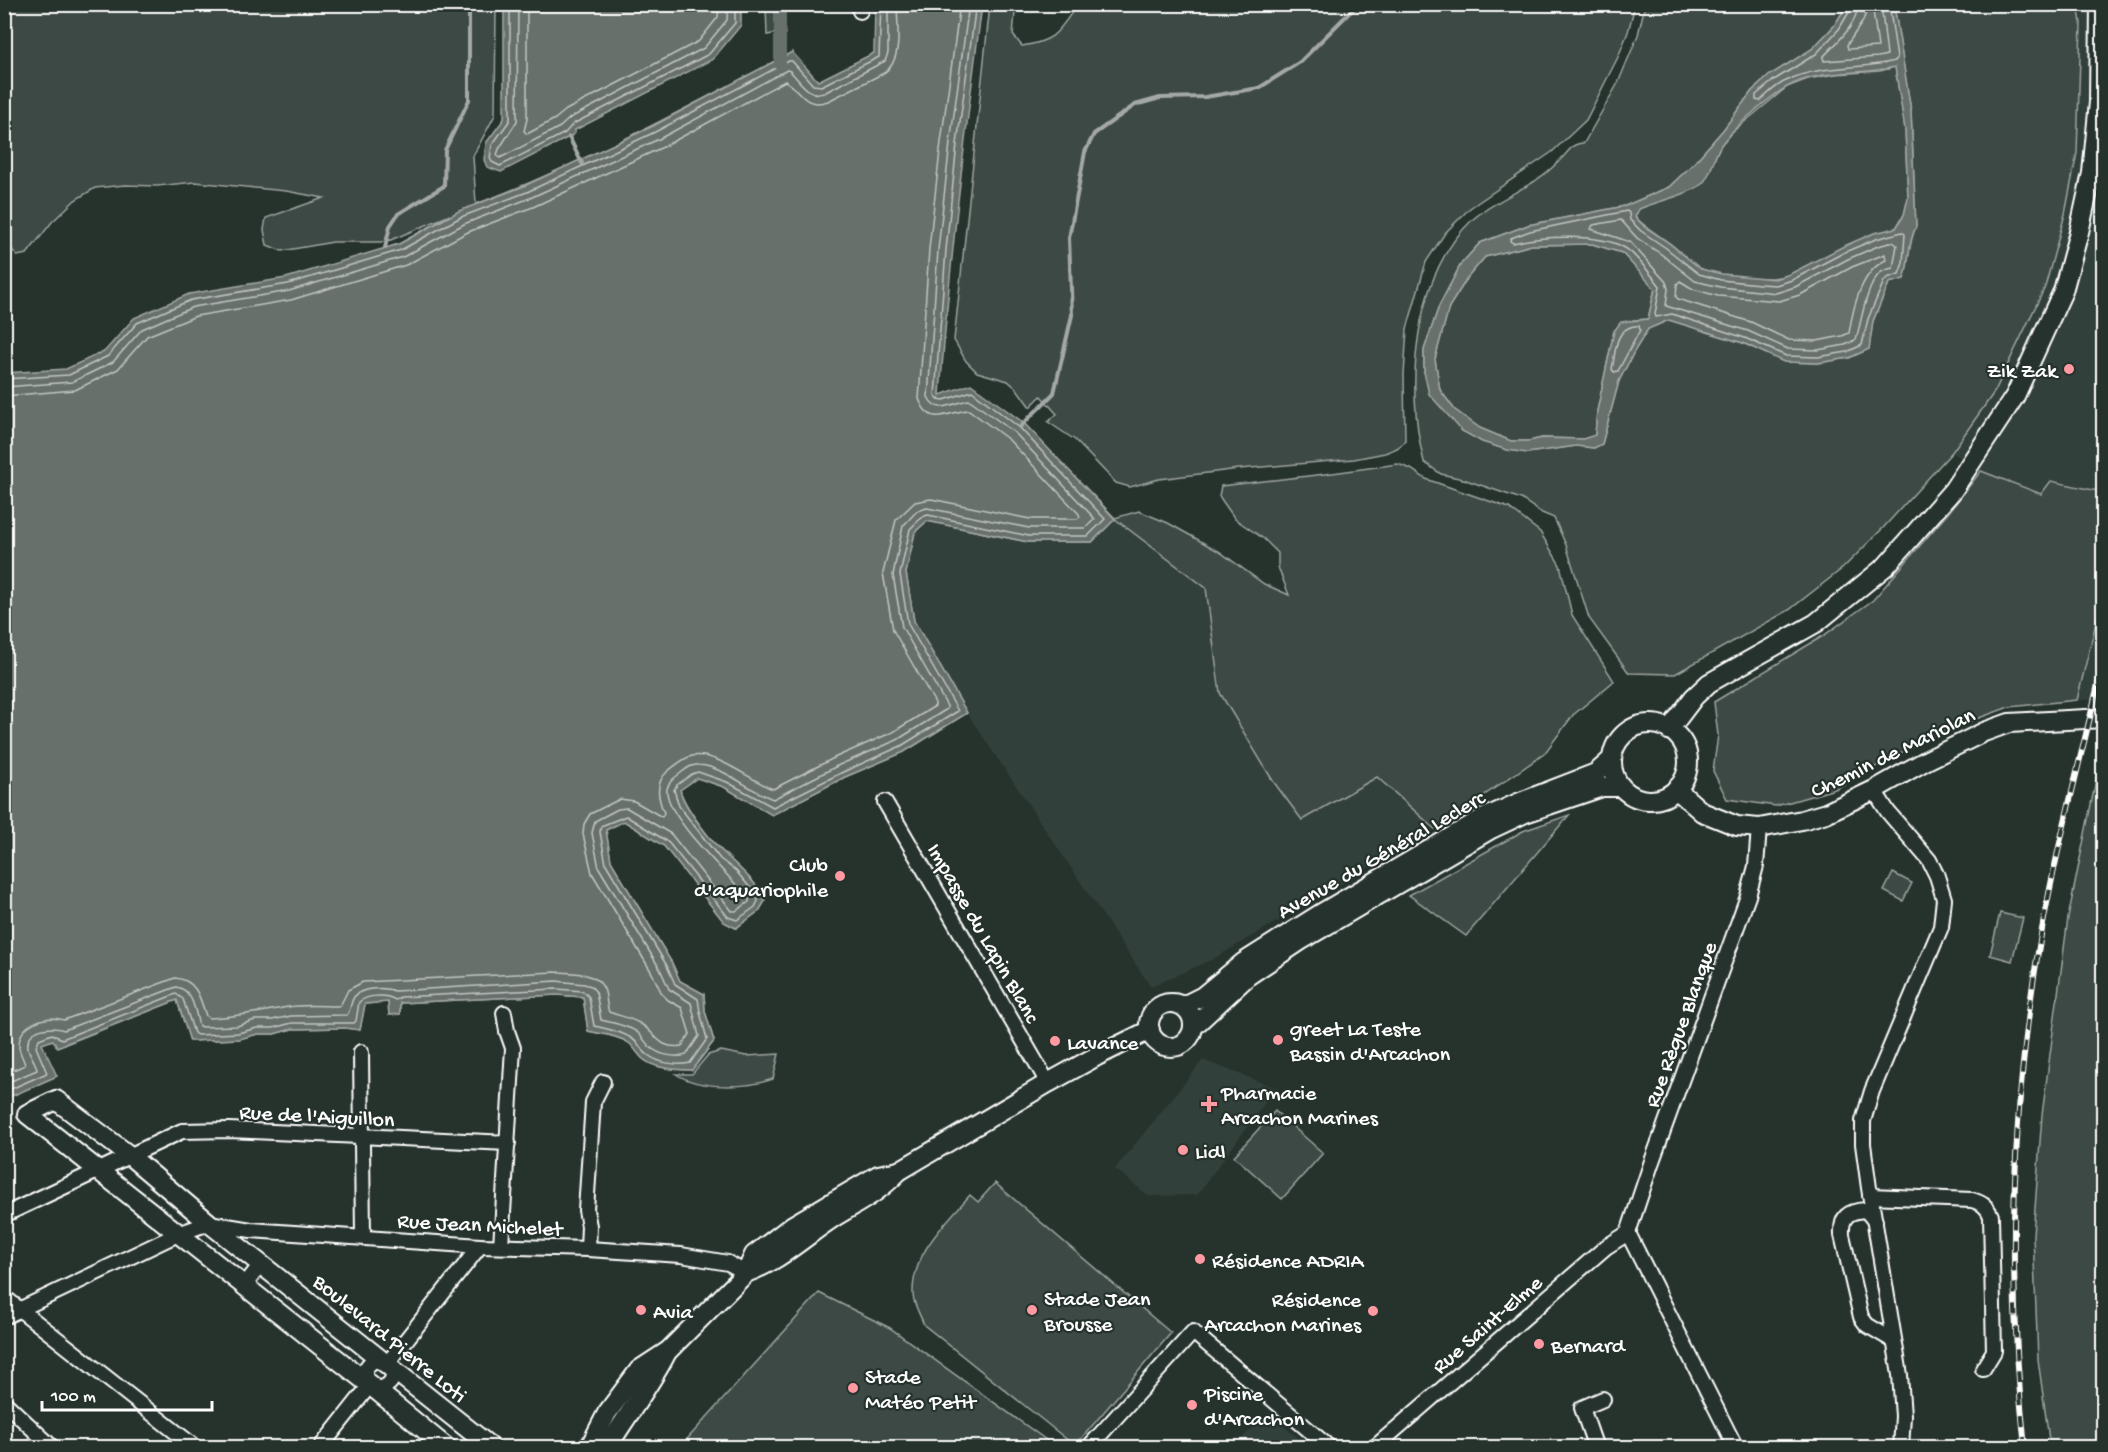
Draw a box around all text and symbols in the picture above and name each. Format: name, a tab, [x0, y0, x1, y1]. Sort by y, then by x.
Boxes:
place label: Zik Zak	[1987, 360, 2059, 386]
marker: Zik Zak	[2062, 362, 2076, 376]
street label: Chemin de Mariolan	[1807, 703, 1981, 806]
street label: Avenue du Général Leclerc	[1274, 786, 1492, 927]
street label: Impasse du Lapin Blanc	[920, 840, 1044, 1030]
place label: Club d'aquariophile	[694, 854, 829, 905]
marker: Club d'aquariophile	[833, 869, 847, 883]
street label: Rue Règue Blanque	[1641, 938, 1725, 1112]
place label: greet La Teste Bassin d'Arcachon	[1289, 1018, 1451, 1069]
place label: Lavance	[1067, 1032, 1139, 1058]
marker: greet La Teste Bassin d'Arcachon	[1271, 1033, 1285, 1047]
marker: Lavance	[1048, 1034, 1062, 1048]
place label: Pharmacie Arcachon Marines	[1220, 1082, 1379, 1133]
marker: Pharmacie Arcachon Marines	[1202, 1097, 1216, 1111]
street label: Rue de l'Aiguillon	[239, 1101, 396, 1135]
place label: Lidl	[1195, 1141, 1226, 1167]
marker: Lidl	[1176, 1143, 1190, 1157]
street label: Rue Jean Michelet	[397, 1210, 565, 1244]
place label: Résidence ADRIA	[1212, 1250, 1365, 1276]
marker: Résidence ADRIA	[1193, 1252, 1207, 1266]
street label: Boulevard Pierre Loti	[305, 1269, 471, 1410]
street label: Rue Saint-Elme	[1428, 1271, 1550, 1381]
place label: Stade Jean Brousse	[1043, 1288, 1151, 1339]
place label: Résidence Arcachon Marines	[1204, 1289, 1362, 1340]
place label: Avia	[653, 1301, 693, 1327]
marker: Avia	[634, 1303, 648, 1317]
marker: Stade Jean Brousse	[1025, 1303, 1039, 1317]
marker: Résidence Arcachon Marines	[1366, 1304, 1380, 1318]
place label: Bernard	[1550, 1335, 1627, 1361]
marker: Bernard	[1532, 1337, 1546, 1351]
place label: Stade Matéo Petit	[865, 1366, 978, 1417]
scale bar	[42, 1374, 212, 1412]
marker: Stade Matéo Petit	[846, 1381, 860, 1395]
place label: Piscine d'Arcachon	[1203, 1383, 1305, 1434]
text: 100 m	[50, 1387, 96, 1408]
marker: Piscine d'Arcachon	[1185, 1398, 1199, 1412]

